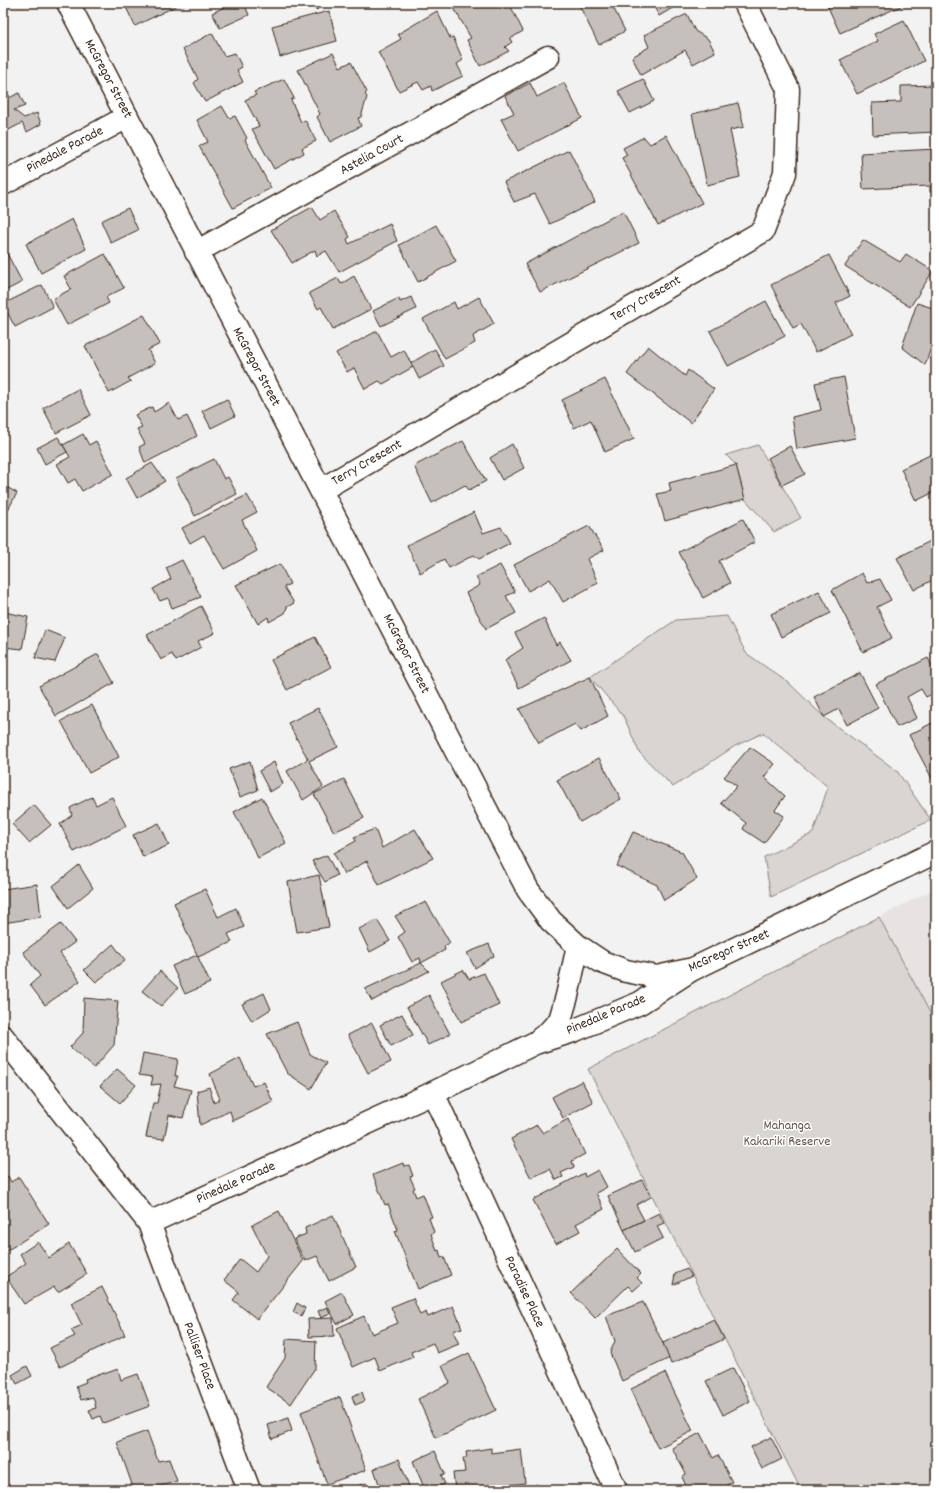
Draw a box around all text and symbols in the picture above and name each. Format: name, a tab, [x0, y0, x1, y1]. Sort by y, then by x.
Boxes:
street label: McGregor Street	[79, 36, 137, 122]
street label: Pinedale Parade	[23, 121, 107, 179]
street label: Astelia Court	[337, 129, 407, 181]
street label: Terry Crescent	[607, 271, 685, 327]
street label: McGregor Street	[227, 324, 285, 410]
street label: Terry Crescent	[328, 435, 406, 491]
street label: McGregor Street	[377, 611, 435, 697]
street label: McGregor Street	[685, 924, 773, 978]
street label: Pinedale Parade	[563, 989, 649, 1041]
park label: Mahanga Kakariki Reserve	[744, 1116, 830, 1152]
street label: Pinedale Parade	[193, 1157, 279, 1209]
street label: Paradise Place	[499, 1253, 549, 1331]
street label: Palliser Place	[178, 1319, 220, 1393]

